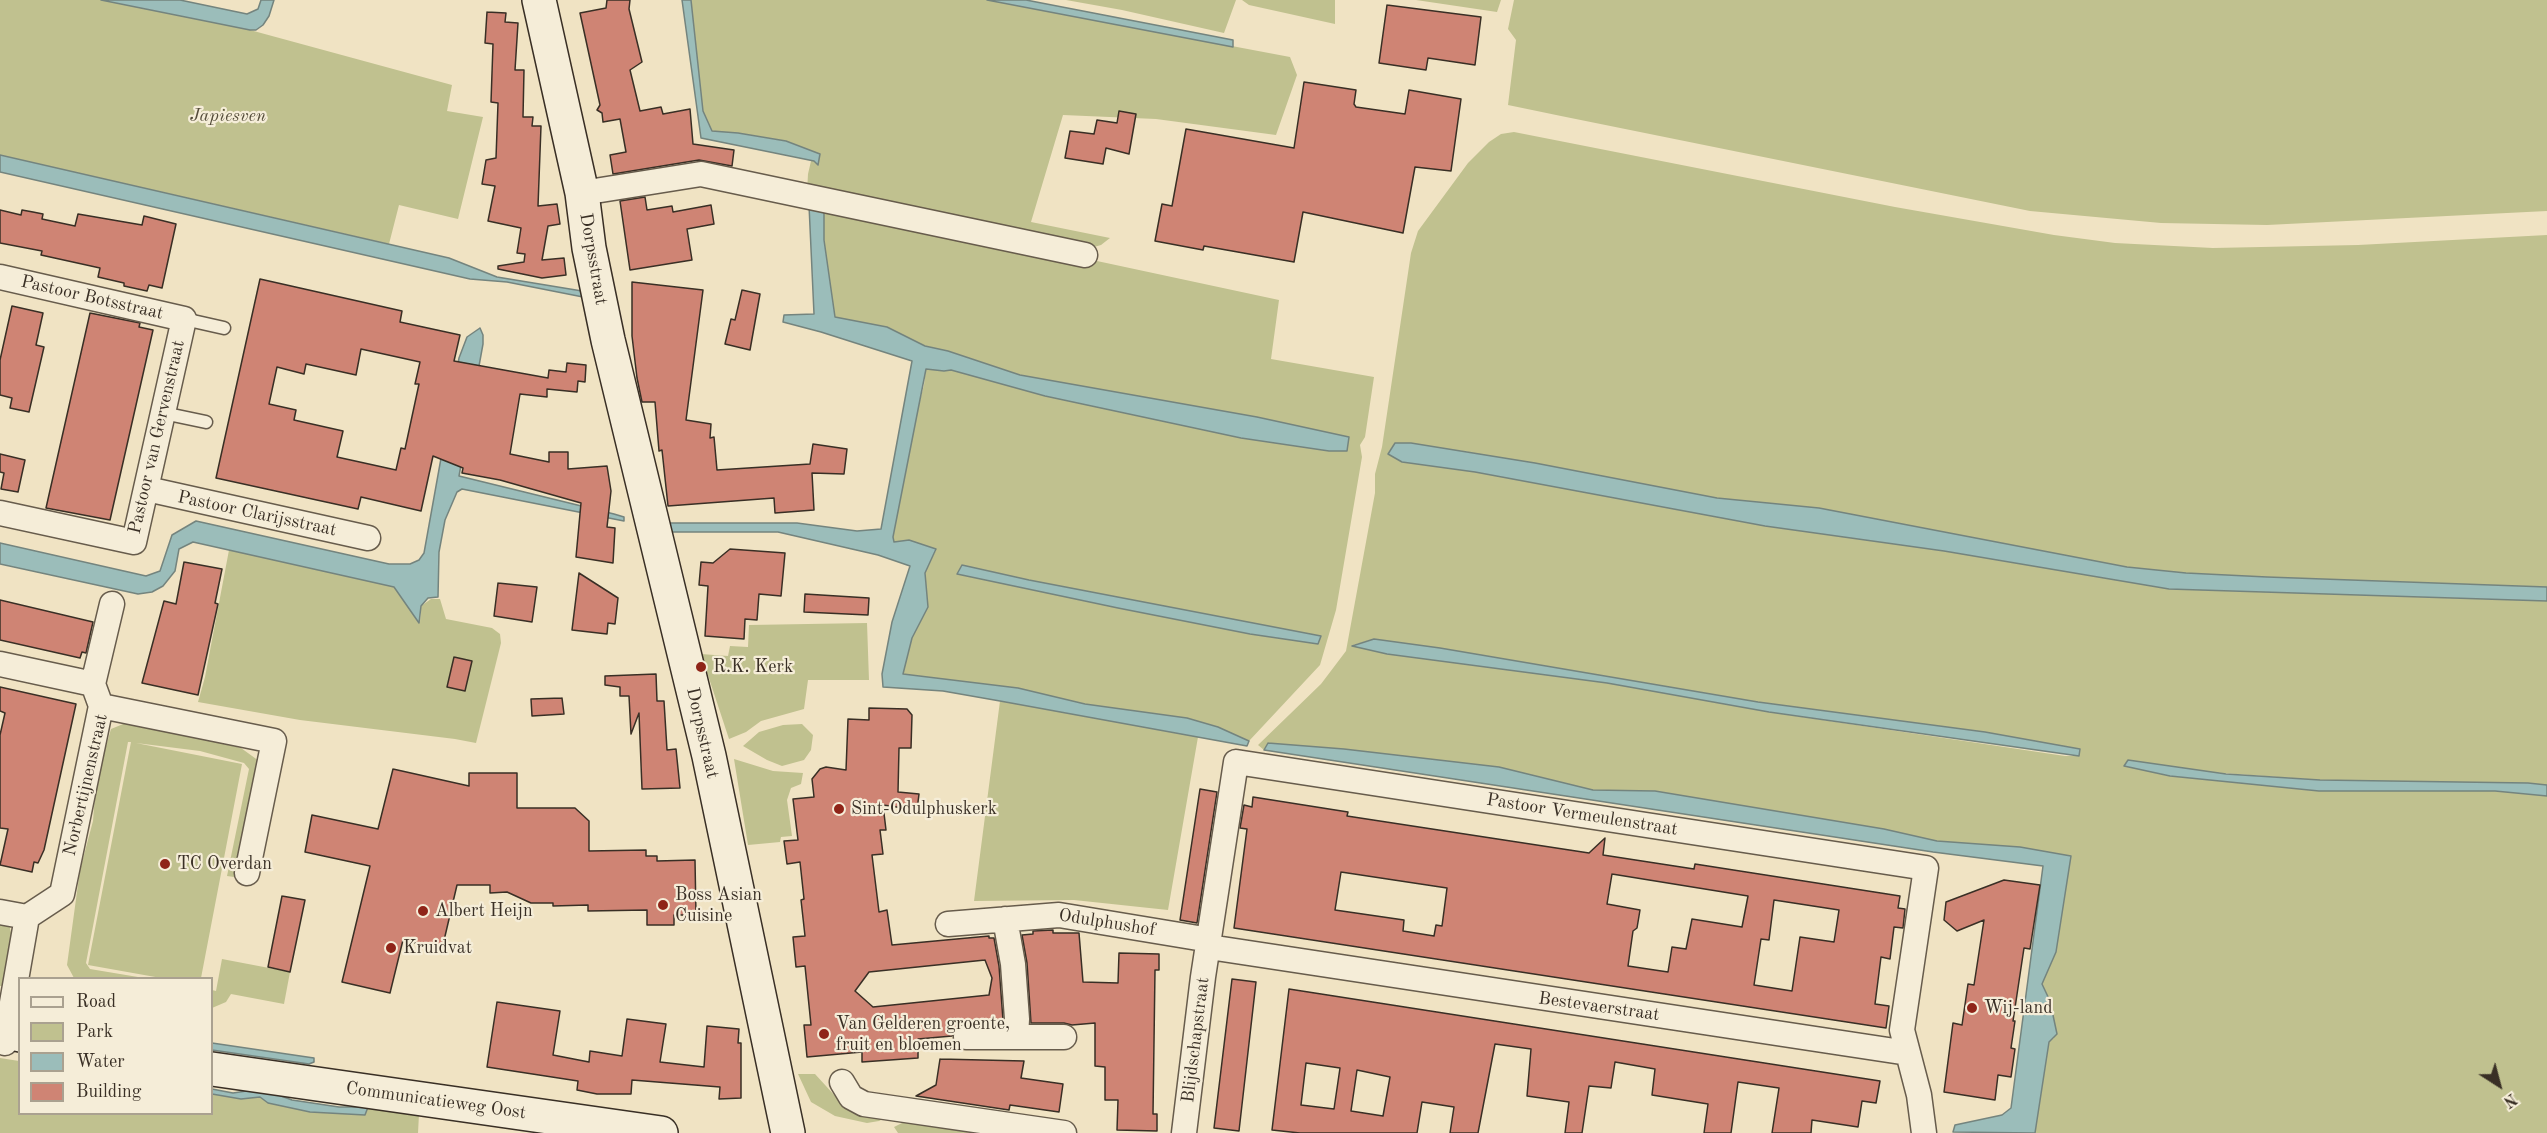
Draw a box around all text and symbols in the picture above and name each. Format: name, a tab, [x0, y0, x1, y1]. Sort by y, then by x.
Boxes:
park label: Japiesven	[190, 105, 266, 127]
street label: Dorpsstraat	[574, 211, 612, 307]
street label: Pastoor Botsstraat	[19, 271, 165, 325]
street label: Pastoor van Gervenstraat	[124, 338, 190, 536]
street label: Pastoor Clarijsstraat	[176, 487, 338, 541]
place label: R.K. Kerk	[713, 656, 793, 678]
marker: R.K. Kerk	[694, 660, 708, 674]
street label: Dorpsstraat	[681, 685, 723, 781]
street label: Norbertijnenstraat	[59, 712, 113, 858]
street label: Pastoor Vermeulenstraat	[1485, 789, 1679, 841]
place label: Sint-Odulphuskerk	[851, 798, 997, 820]
marker: Sint-Odulphuskerk	[832, 802, 846, 816]
place label: TC Overdan	[177, 853, 272, 875]
marker: TC Overdan	[158, 857, 172, 871]
place label: Boss Asian Cuisine	[675, 884, 762, 926]
marker: Boss Asian Cuisine	[656, 898, 670, 912]
place label: Albert Heijn	[435, 900, 533, 922]
marker: Albert Heijn	[416, 904, 430, 918]
street label: Odulphushof	[1057, 905, 1157, 941]
place label: Kruidvat	[403, 937, 472, 959]
marker: Kruidvat	[384, 941, 398, 955]
street label: Blijdschapstraat	[1178, 976, 1214, 1104]
legend	[18, 977, 213, 1115]
street label: Bestevaerstraat	[1537, 988, 1661, 1026]
text: Road	[76, 993, 116, 1011]
place label: Wij-land	[1984, 997, 2053, 1019]
marker: Wij-land	[1965, 1001, 1979, 1015]
place label: Van Gelderen groente, fruit en bloemen	[836, 1013, 1010, 1056]
text: Park	[76, 1023, 113, 1041]
marker: Van Gelderen groente, fruit en bloemen	[817, 1027, 831, 1041]
text: Water	[76, 1053, 125, 1071]
north arrow	[2469, 1055, 2529, 1115]
street label: Communicatieweg Oost	[345, 1078, 527, 1124]
text: Building	[76, 1083, 141, 1101]
text: N	[2500, 1089, 2519, 1110]

